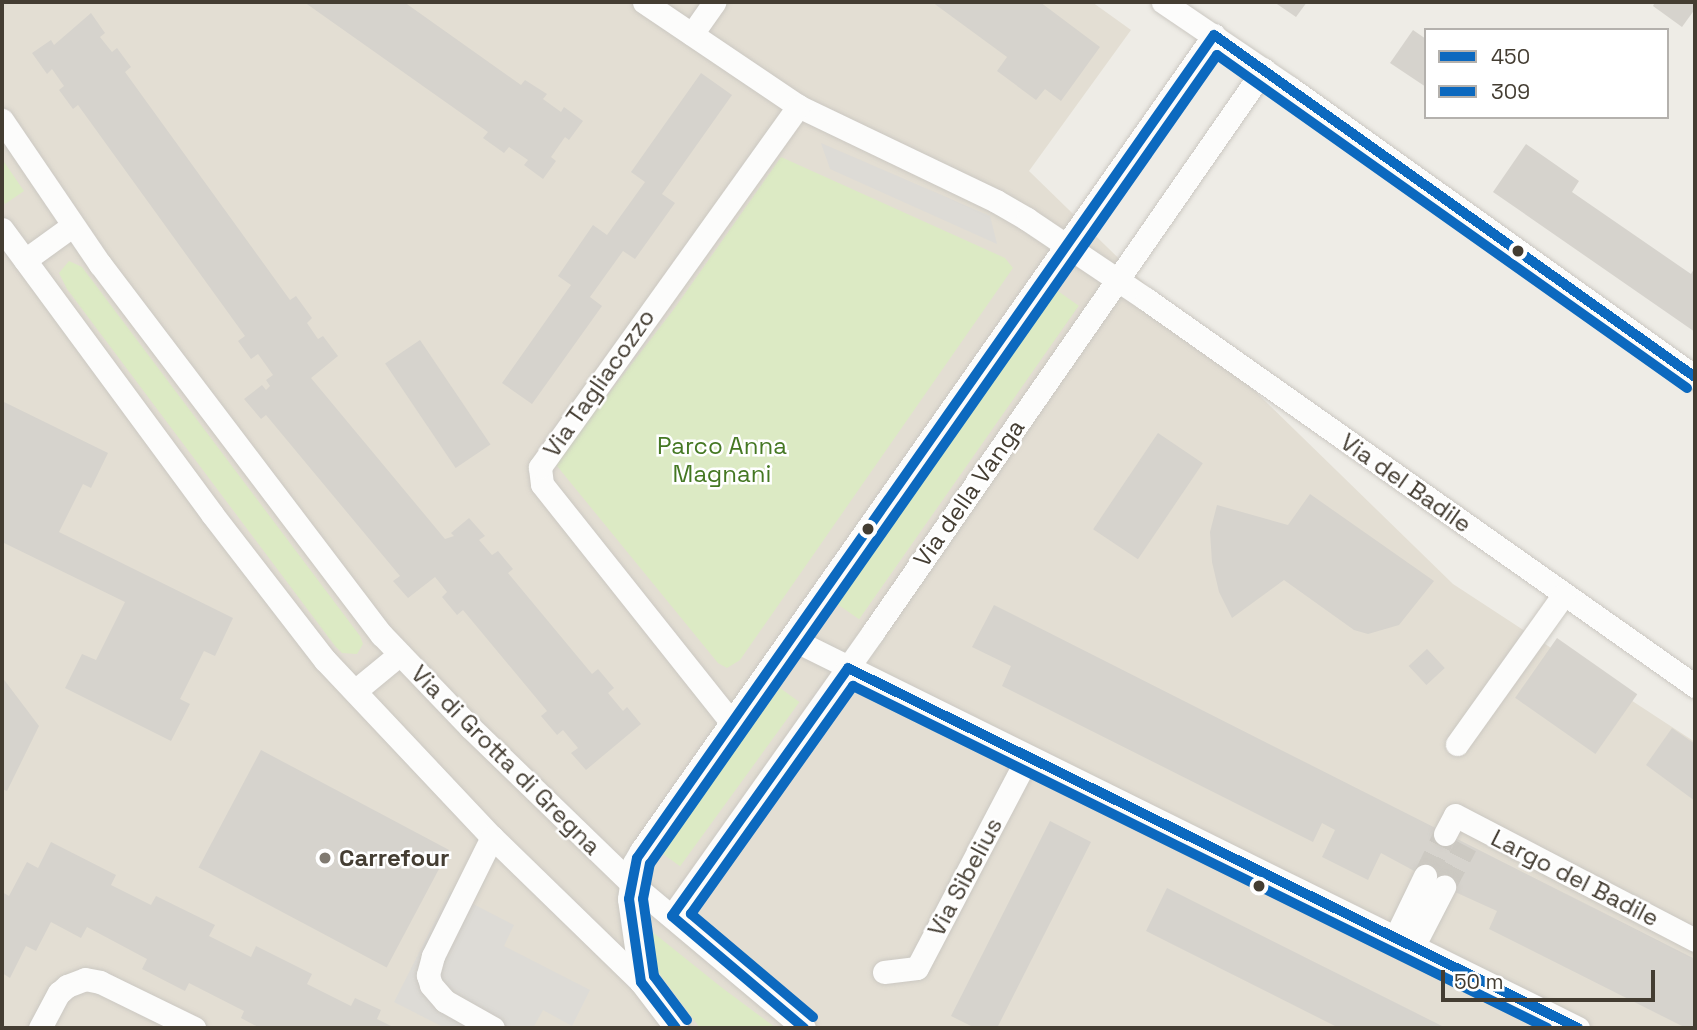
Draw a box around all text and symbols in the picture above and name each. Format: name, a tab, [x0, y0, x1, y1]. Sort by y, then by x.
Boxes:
legend	[1424, 28, 1669, 119]
text: 450	[1491, 43, 1530, 70]
text: 309	[1491, 78, 1530, 105]
unlabelled marker	[1511, 244, 1525, 258]
street label: Via Tagliacozzo	[537, 303, 661, 463]
street label: Via della Vanga	[907, 414, 1031, 572]
street label: Via del Badile	[1335, 427, 1477, 539]
park label: Parco Anna Magnani	[657, 432, 787, 488]
unlabelled marker	[861, 522, 875, 536]
street label: Via di Grotta di Gregna	[405, 659, 607, 861]
street label: Via Sibelius	[922, 813, 1008, 941]
street label: Largo del Badile	[1486, 823, 1664, 933]
place label: Carrefour	[339, 844, 449, 872]
marker: Carrefour	[317, 850, 333, 866]
unlabelled marker	[1252, 879, 1266, 893]
scale bar	[1445, 956, 1658, 1000]
text: 50 m	[1454, 968, 1504, 995]

